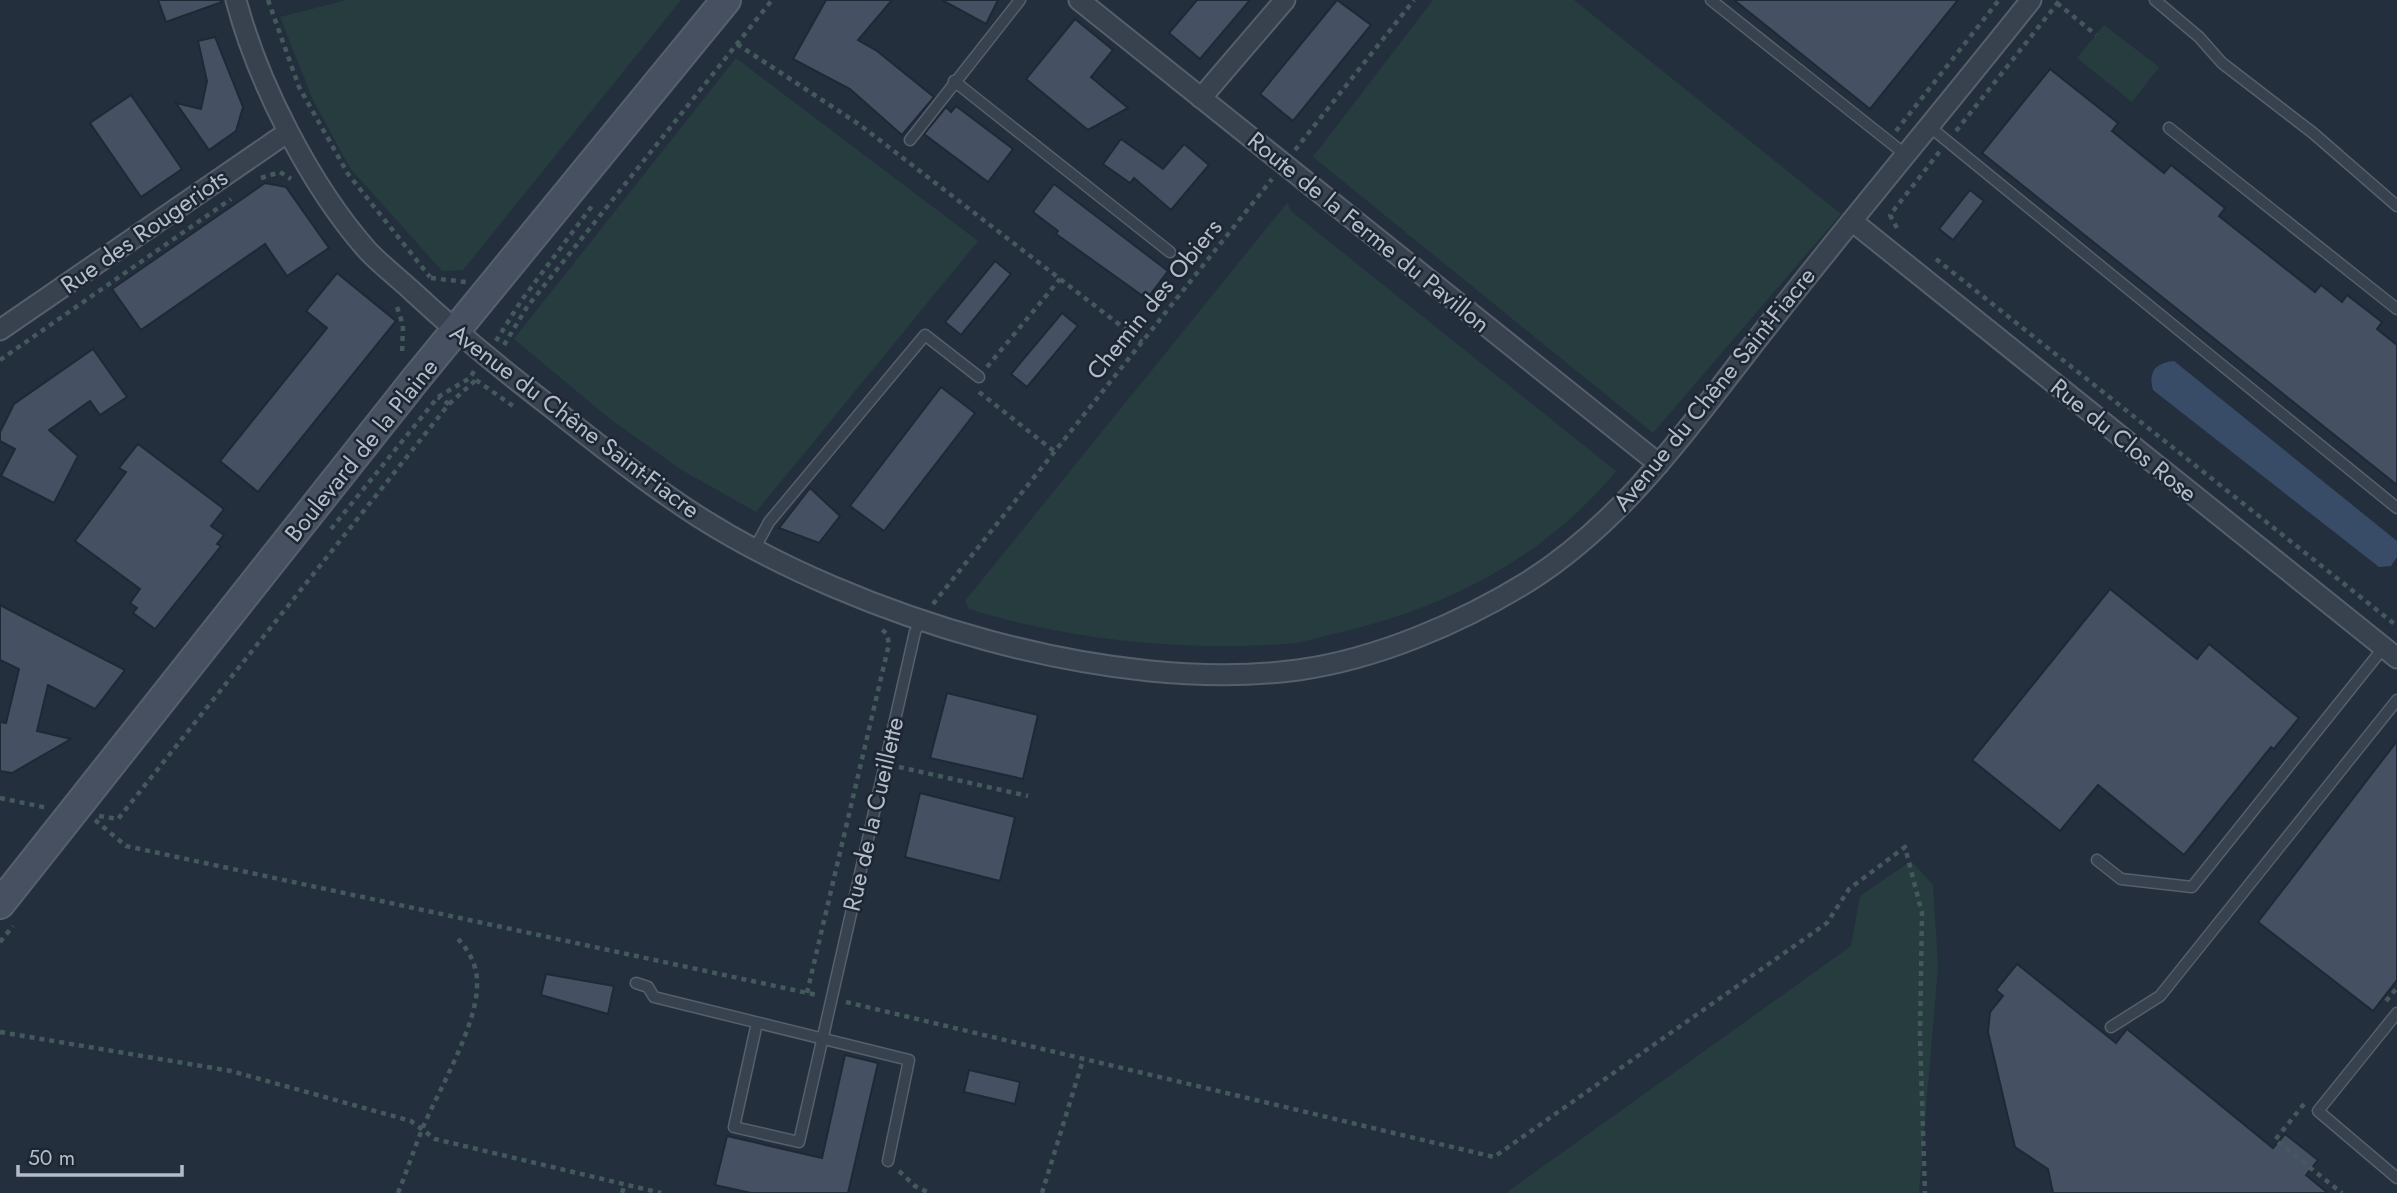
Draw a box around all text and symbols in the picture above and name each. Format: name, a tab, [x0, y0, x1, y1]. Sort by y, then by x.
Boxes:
street label: Route de la Ferme du Pavillon	[1240, 123, 1498, 341]
street label: Rue des Rougeriots	[53, 160, 235, 302]
street label: Chemin des Obiers	[1078, 211, 1230, 387]
street label: Avenue du Chêne Saint-Fiacre	[1604, 260, 1824, 518]
street label: Avenue du Chêne Saint-Fiacre	[443, 315, 707, 527]
street label: Boulevard de la Plaine	[276, 351, 446, 549]
street label: Rue du Clos Rose	[2043, 370, 2205, 510]
street label: Rue de la Cueillette	[834, 714, 912, 914]
scale bar	[18, 1134, 182, 1178]
text: 50 m	[28, 1143, 75, 1173]

